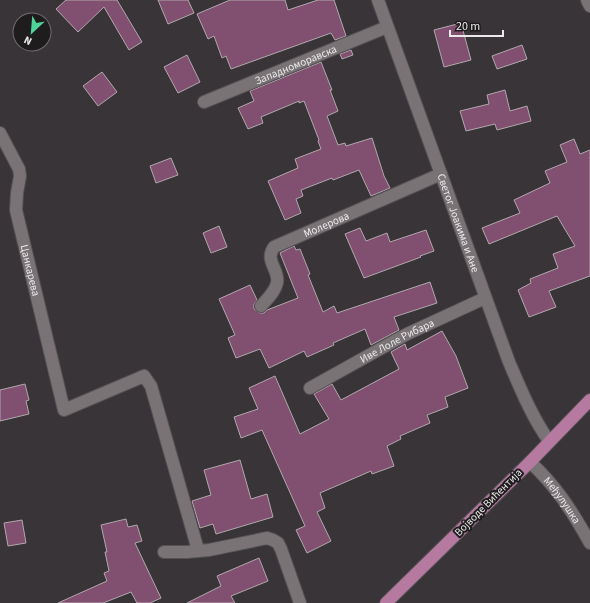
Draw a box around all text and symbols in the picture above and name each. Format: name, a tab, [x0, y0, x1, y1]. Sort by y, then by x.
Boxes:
north arrow	[12, 12, 52, 52]
scale bar	[450, 12, 503, 38]
text: 20 m	[456, 18, 480, 35]
text: N	[21, 32, 34, 49]
street label: Западноморавска	[253, 41, 339, 88]
street label: Светог Јоакима и Ане	[433, 172, 483, 275]
street label: Молерова	[301, 208, 352, 241]
street label: Цанкарева	[17, 243, 43, 298]
street label: Иве Лоле Рибара	[357, 315, 437, 367]
street label: Војводе Вићентија	[451, 465, 525, 539]
street label: Међулушка	[540, 473, 584, 527]

